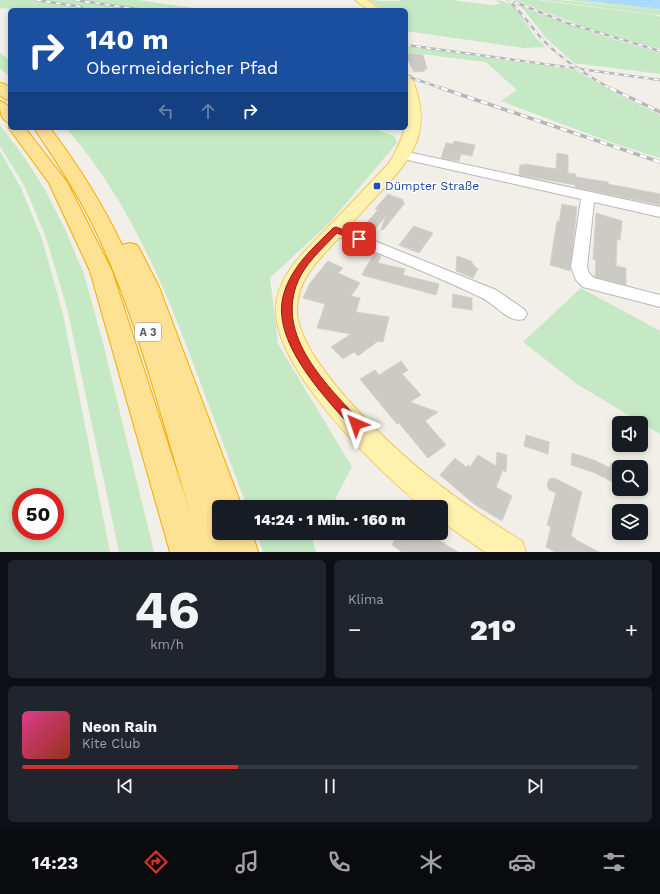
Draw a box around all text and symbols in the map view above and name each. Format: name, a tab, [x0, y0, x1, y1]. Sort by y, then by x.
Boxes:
text: 140 m	[86, 23, 169, 56]
icon: right	[20, 24, 72, 76]
text: Obermeidericher Pfad	[86, 57, 278, 78]
icon: left	[155, 100, 177, 122]
icon: ahead	[197, 100, 219, 122]
icon: right	[239, 100, 261, 122]
place label: Dümpter Straße	[385, 179, 479, 193]
marker: Dümpter Straße	[372, 181, 382, 191]
pin	[342, 222, 376, 256]
icon: arrive	[348, 228, 370, 250]
road number: A 3	[135, 323, 161, 341]
position arrow	[335, 403, 377, 445]
map controls	[612, 416, 648, 540]
button: sound	[612, 416, 648, 452]
button: search	[612, 460, 648, 496]
speed limit sign: 50	[12, 488, 64, 540]
button: layers	[612, 504, 648, 540]
text: 14:24 · 1 Min. · 160 m	[254, 511, 406, 529]
text: 46	[134, 580, 200, 641]
text: Klima	[348, 592, 384, 607]
text: 21°	[470, 612, 516, 647]
text: −	[348, 617, 361, 642]
text: +	[625, 617, 638, 642]
text: km/h	[150, 637, 184, 652]
text: Neon Rain	[82, 718, 157, 736]
text: Kite Club	[82, 736, 140, 751]
icon: previous	[114, 775, 136, 797]
icon: pause	[319, 775, 341, 797]
icon: next	[524, 775, 546, 797]
icon: directions	[142, 848, 170, 876]
icon: music	[233, 848, 261, 876]
icon: phone	[325, 848, 353, 876]
icon: climate	[417, 848, 445, 876]
icon: car	[508, 848, 536, 876]
icon: filters	[600, 848, 628, 876]
text: 14:23	[32, 852, 78, 873]

